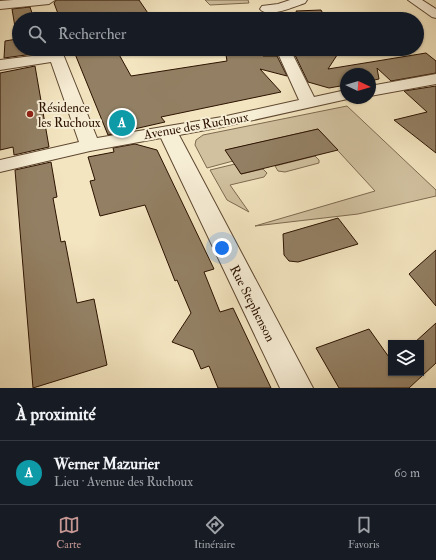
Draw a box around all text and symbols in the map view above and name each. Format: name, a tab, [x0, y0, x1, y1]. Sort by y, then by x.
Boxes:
search box	[12, 12, 424, 56]
icon: search	[26, 23, 48, 45]
text: Rechercher	[58, 25, 126, 44]
north arrow	[340, 68, 376, 104]
place label: Résidence les Ruchoux	[38, 100, 101, 131]
pin: A	[109, 108, 135, 138]
marker: Résidence les Ruchoux	[25, 109, 35, 119]
street label: Avenue des Ruchoux	[142, 109, 250, 143]
your location	[212, 238, 232, 258]
street label: Rue Stephenson	[225, 262, 278, 345]
map controls	[388, 340, 424, 376]
button: layers	[388, 340, 424, 376]
text: À proximité	[16, 404, 96, 425]
text: Werner Mazurier	[54, 455, 160, 474]
text: A	[25, 465, 33, 481]
text: 60 m	[394, 465, 420, 481]
text: Lieu · Avenue des Ruchoux	[54, 474, 193, 490]
tab: Carte	[56, 514, 81, 551]
tab: Itinéraire	[194, 514, 235, 551]
tab: Favoris	[348, 514, 380, 551]

